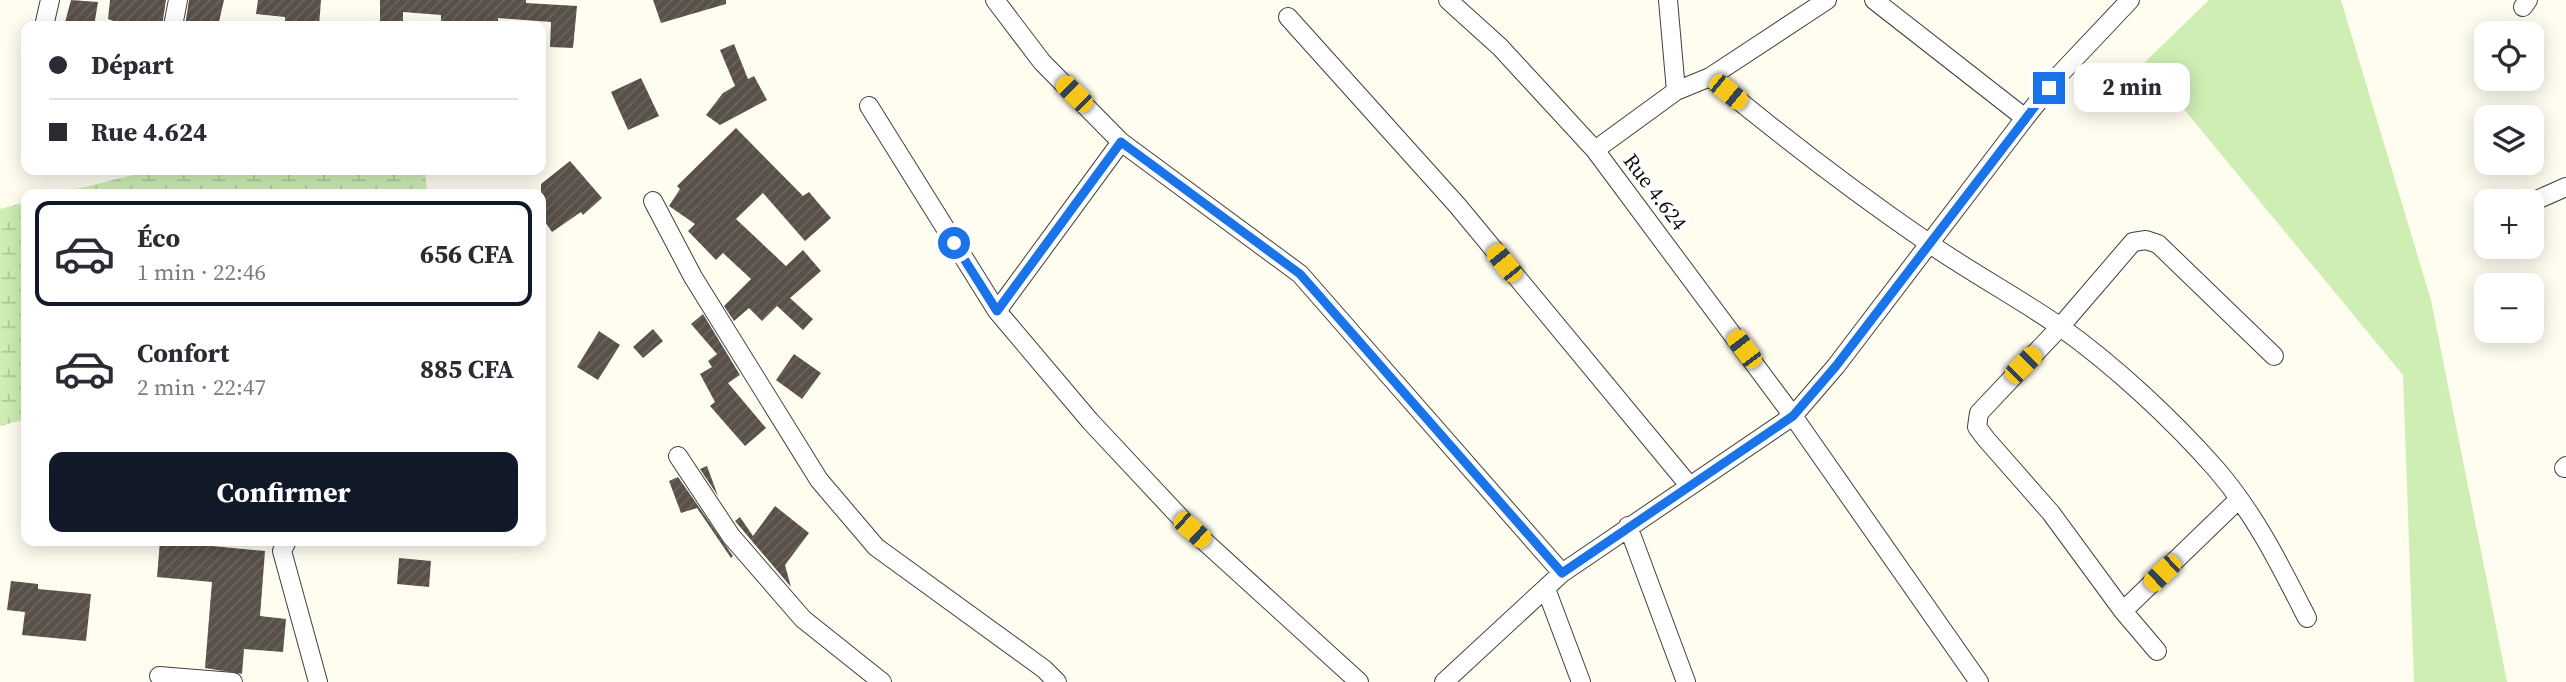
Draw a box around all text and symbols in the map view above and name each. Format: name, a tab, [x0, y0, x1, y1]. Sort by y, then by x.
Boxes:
map controls	[2474, 21, 2544, 343]
button: locate	[2474, 21, 2544, 91]
text: Départ	[91, 47, 174, 83]
callout: 2 min	[2074, 64, 2189, 112]
car	[1706, 71, 1751, 113]
text: 2 min	[2102, 71, 2162, 103]
car	[1052, 72, 1097, 116]
route end	[2033, 72, 2065, 104]
button: layers	[2474, 105, 2544, 175]
text: Rue 4.624	[91, 114, 207, 150]
street label: Rue 4.624	[1617, 147, 1694, 237]
button: +	[2474, 189, 2544, 259]
text: Éco	[137, 220, 180, 256]
icon: car	[53, 222, 116, 285]
route start	[938, 227, 970, 259]
text: 656 CFA	[420, 236, 514, 272]
car	[1483, 240, 1526, 286]
text: 1 min · 22:46	[137, 256, 266, 288]
button: −	[2474, 273, 2544, 343]
car	[1723, 326, 1766, 372]
text: Confort	[137, 335, 229, 371]
icon: car	[53, 337, 116, 400]
car	[2001, 343, 2046, 387]
text: 885 CFA	[420, 351, 514, 387]
text: 2 min · 22:47	[137, 371, 266, 403]
button: Confirmer	[49, 452, 518, 532]
car	[1170, 508, 1215, 552]
car	[2140, 551, 2185, 595]

